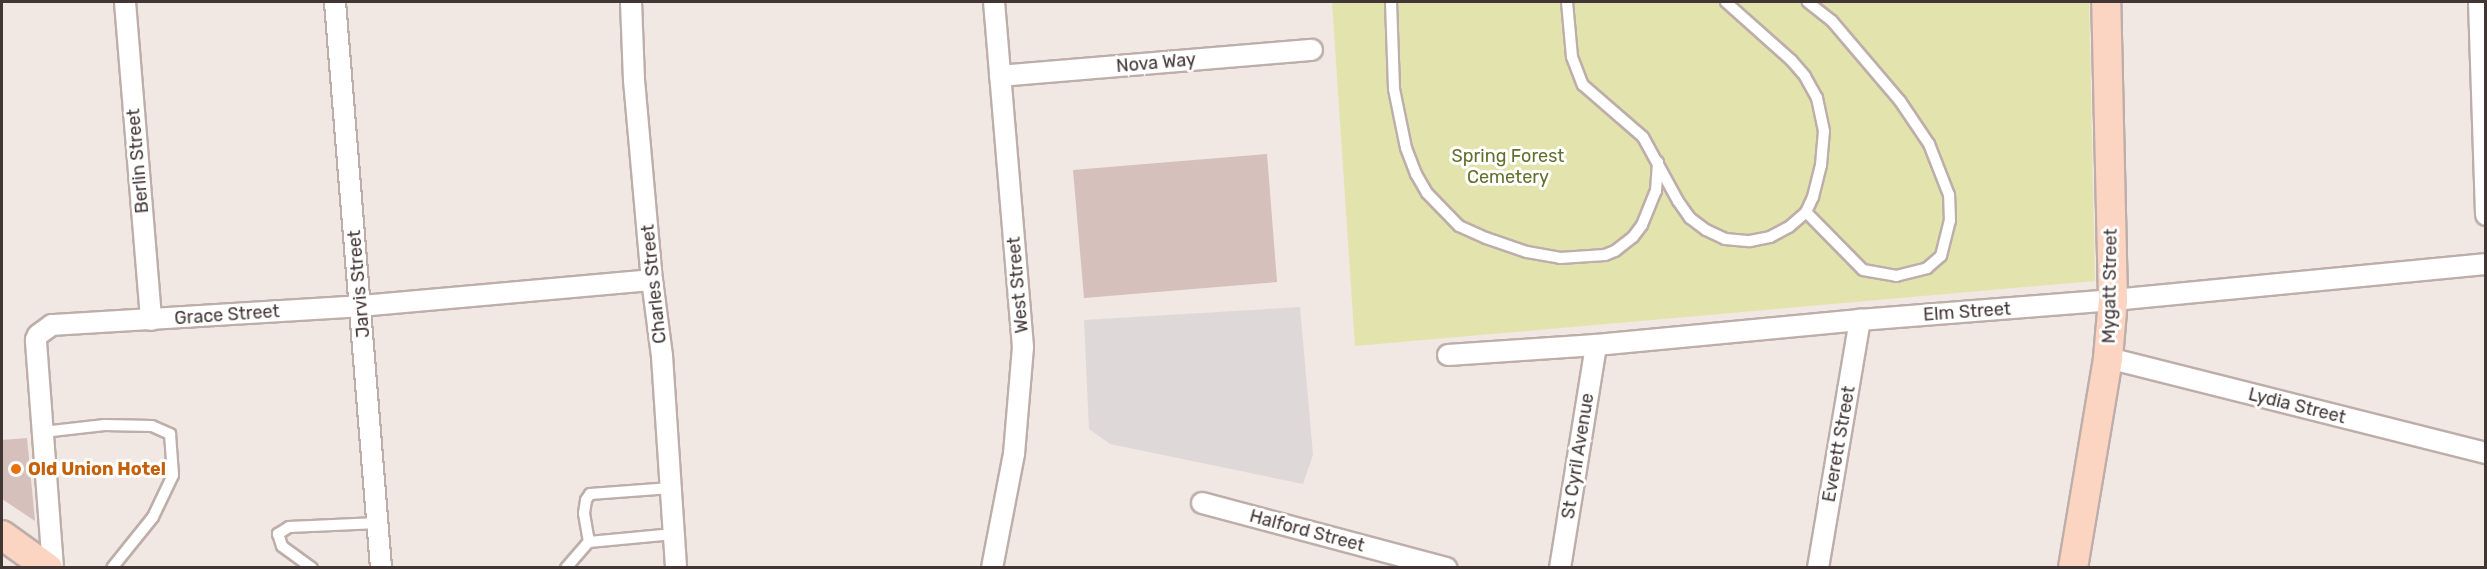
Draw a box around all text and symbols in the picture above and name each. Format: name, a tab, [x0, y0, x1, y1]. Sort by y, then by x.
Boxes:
street label: Nova Way	[1115, 49, 1197, 77]
street label: Berlin Street	[123, 108, 153, 214]
park label: Spring Forest Cemetery	[1452, 146, 1564, 188]
street label: Charles Street	[637, 223, 671, 345]
street label: Mygatt Street	[2098, 228, 2122, 344]
street label: Jarvis Street	[344, 229, 374, 339]
street label: West Street	[1003, 236, 1033, 334]
street label: Elm Street	[1922, 298, 2012, 326]
street label: Grace Street	[174, 301, 280, 329]
street label: Lydia Street	[2246, 383, 2348, 429]
street label: Everett Street	[1818, 384, 1860, 504]
street label: St Cyril Avenue	[1557, 391, 1599, 521]
place label: Old Union Hotel	[28, 458, 166, 480]
marker: Old Union Hotel	[9, 462, 23, 476]
street label: Halford Street	[1247, 505, 1367, 557]

